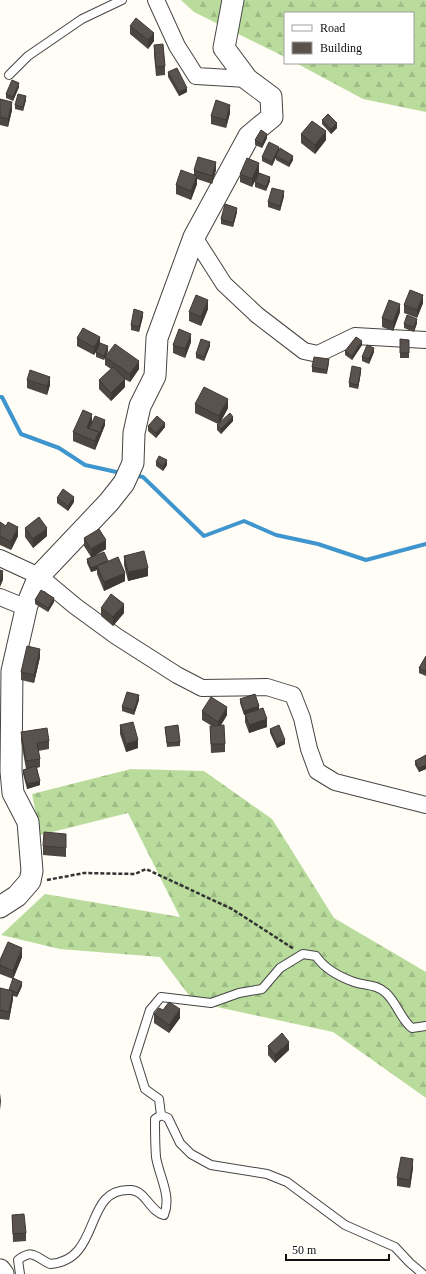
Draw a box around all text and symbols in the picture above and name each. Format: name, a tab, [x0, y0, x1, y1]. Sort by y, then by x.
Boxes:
legend	[284, 12, 414, 64]
text: Road	[320, 21, 345, 35]
text: Building	[320, 41, 362, 55]
scale bar	[286, 1236, 389, 1262]
text: 50 m	[292, 1243, 317, 1257]

